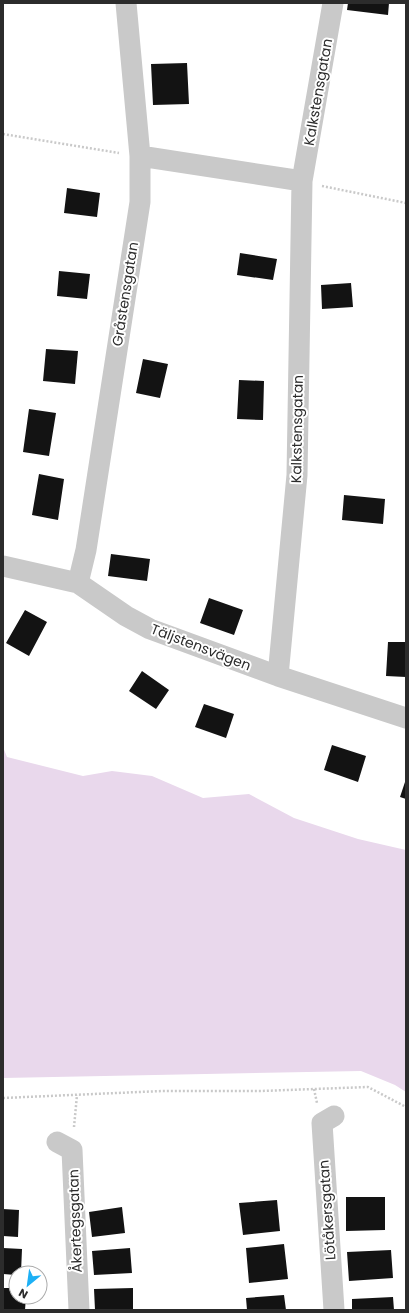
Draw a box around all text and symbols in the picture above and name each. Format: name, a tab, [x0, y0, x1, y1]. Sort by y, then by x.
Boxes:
street label: Kalkstensgatan	[299, 37, 337, 147]
street label: Gråstensgatan	[107, 240, 143, 348]
street label: Kalkstensgatan	[286, 375, 308, 483]
street label: Täljstensvägen	[148, 619, 254, 675]
street label: Lötåkersgatan	[314, 1159, 340, 1261]
street label: Åkertegsgatan	[63, 1169, 87, 1273]
north arrow	[8, 1265, 48, 1305]
text: N	[16, 1285, 31, 1303]

